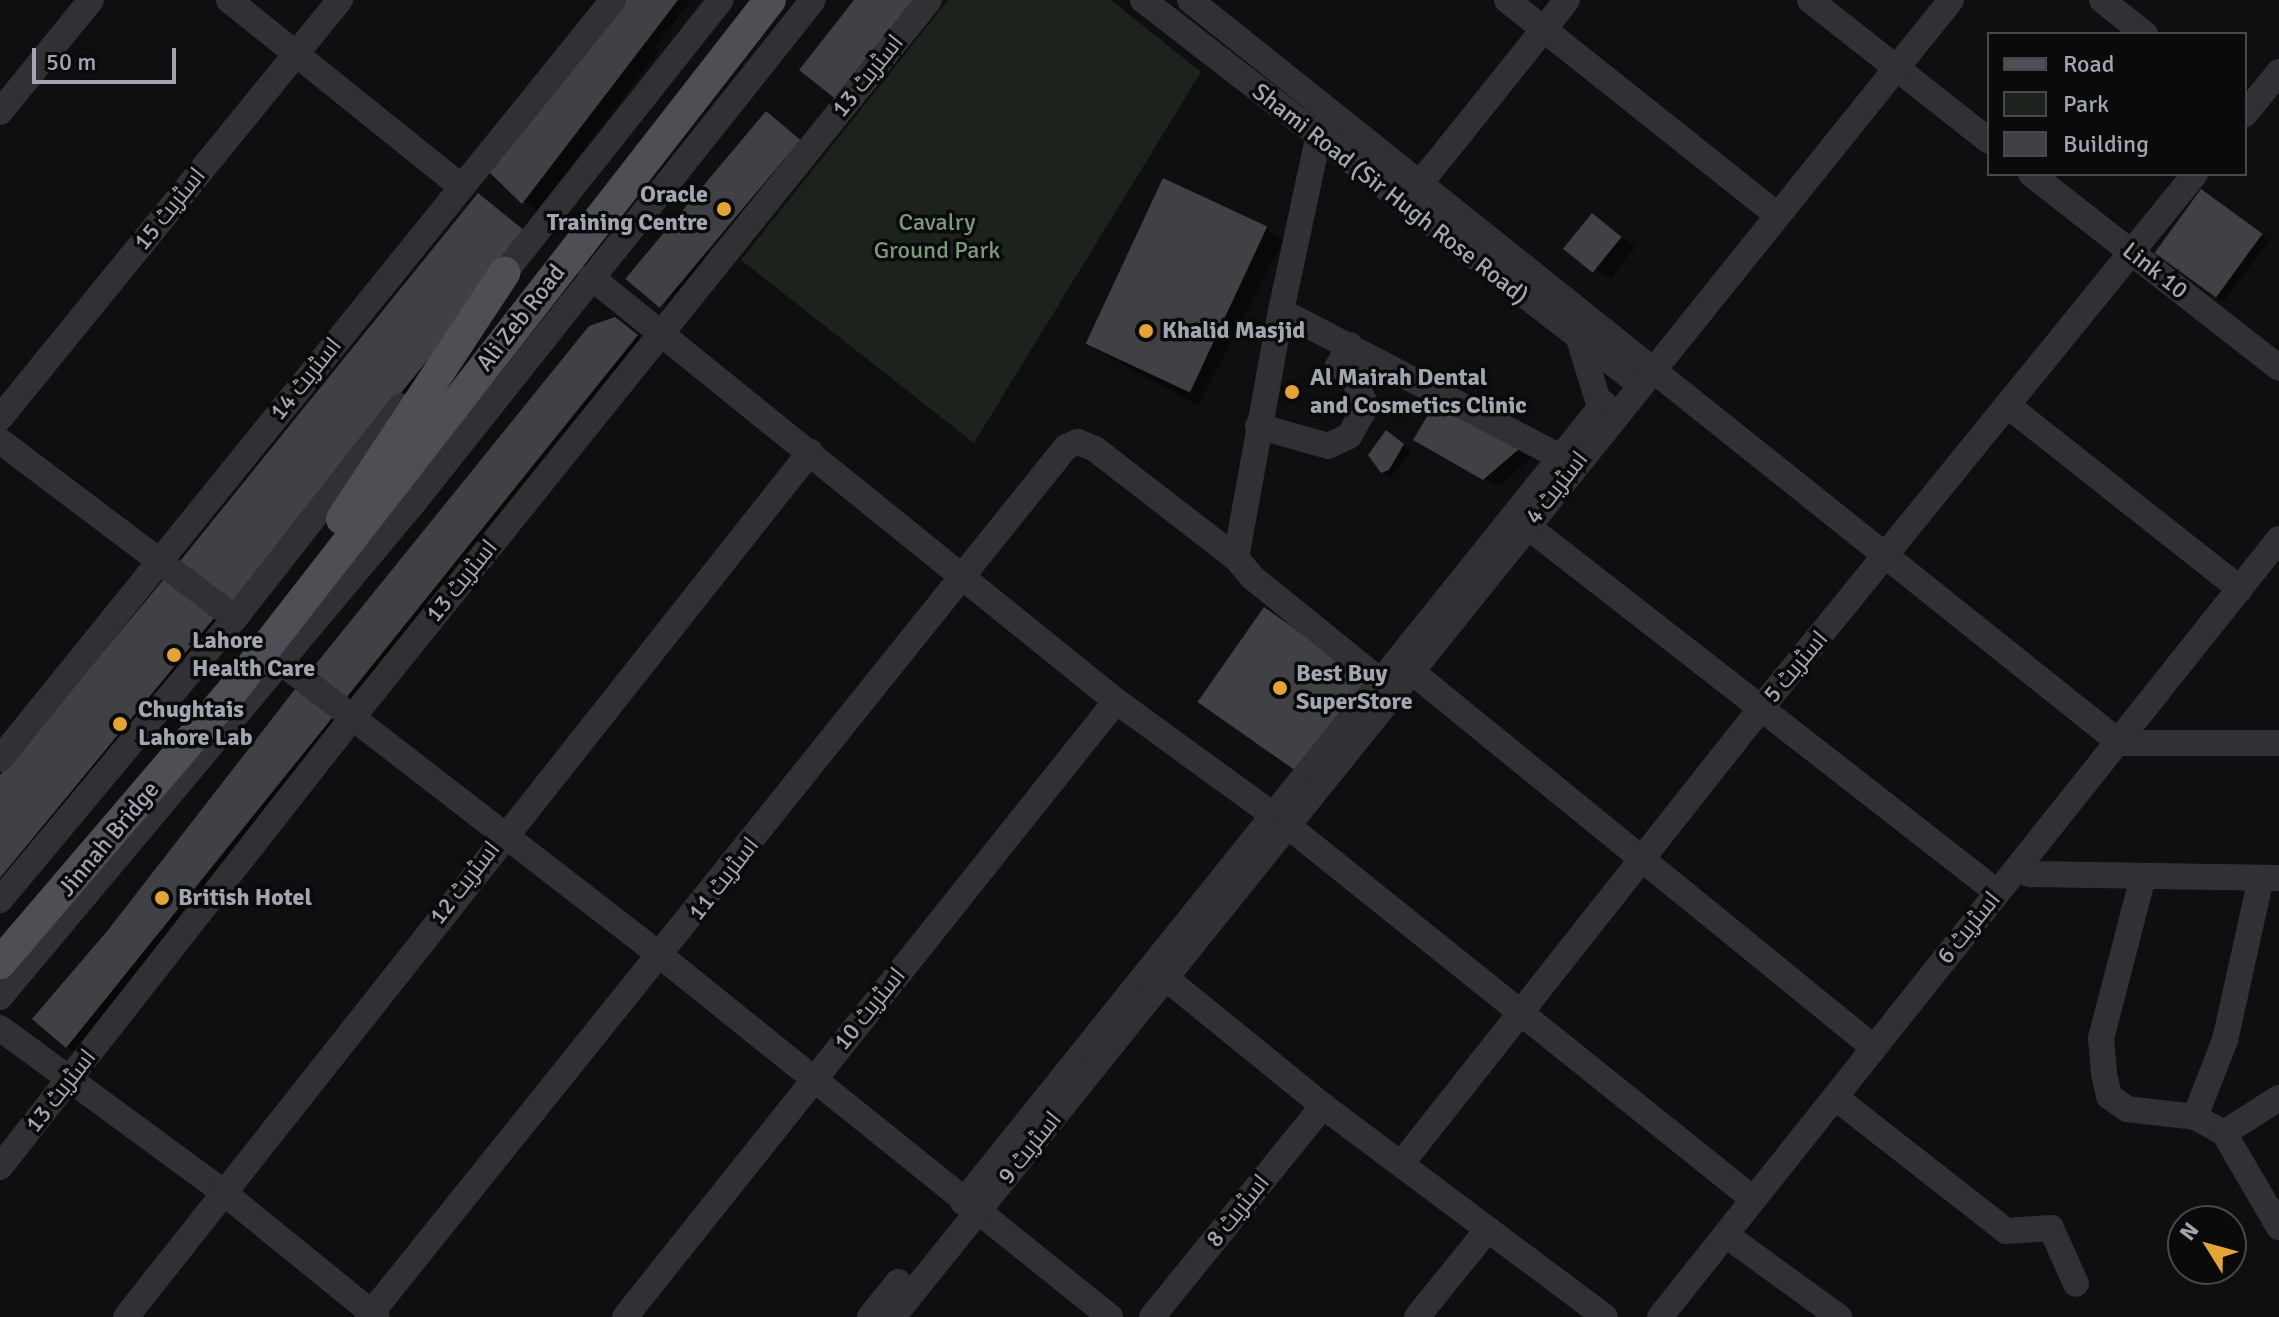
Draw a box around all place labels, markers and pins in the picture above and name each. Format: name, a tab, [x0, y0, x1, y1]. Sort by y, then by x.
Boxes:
place label: Oracle Training Centre	[547, 181, 708, 237]
marker: Oracle Training Centre	[715, 200, 733, 218]
place label: Khalid Masjid	[1162, 317, 1305, 345]
marker: Khalid Masjid	[1137, 322, 1155, 340]
place label: Al Mairah Dental and Cosmetics Clinic	[1310, 364, 1527, 420]
marker: Al Mairah Dental and Cosmetics Clinic	[1281, 381, 1303, 403]
place label: Lahore Health Care	[192, 627, 315, 683]
marker: Lahore Health Care	[163, 644, 185, 666]
place label: Best Buy SuperStore	[1296, 660, 1413, 716]
marker: Best Buy SuperStore	[1271, 679, 1289, 697]
place label: Chughtais Lahore Lab	[138, 696, 252, 752]
marker: Chughtais Lahore Lab	[109, 713, 131, 735]
place label: British Hotel	[178, 884, 312, 912]
marker: British Hotel	[153, 889, 171, 907]

